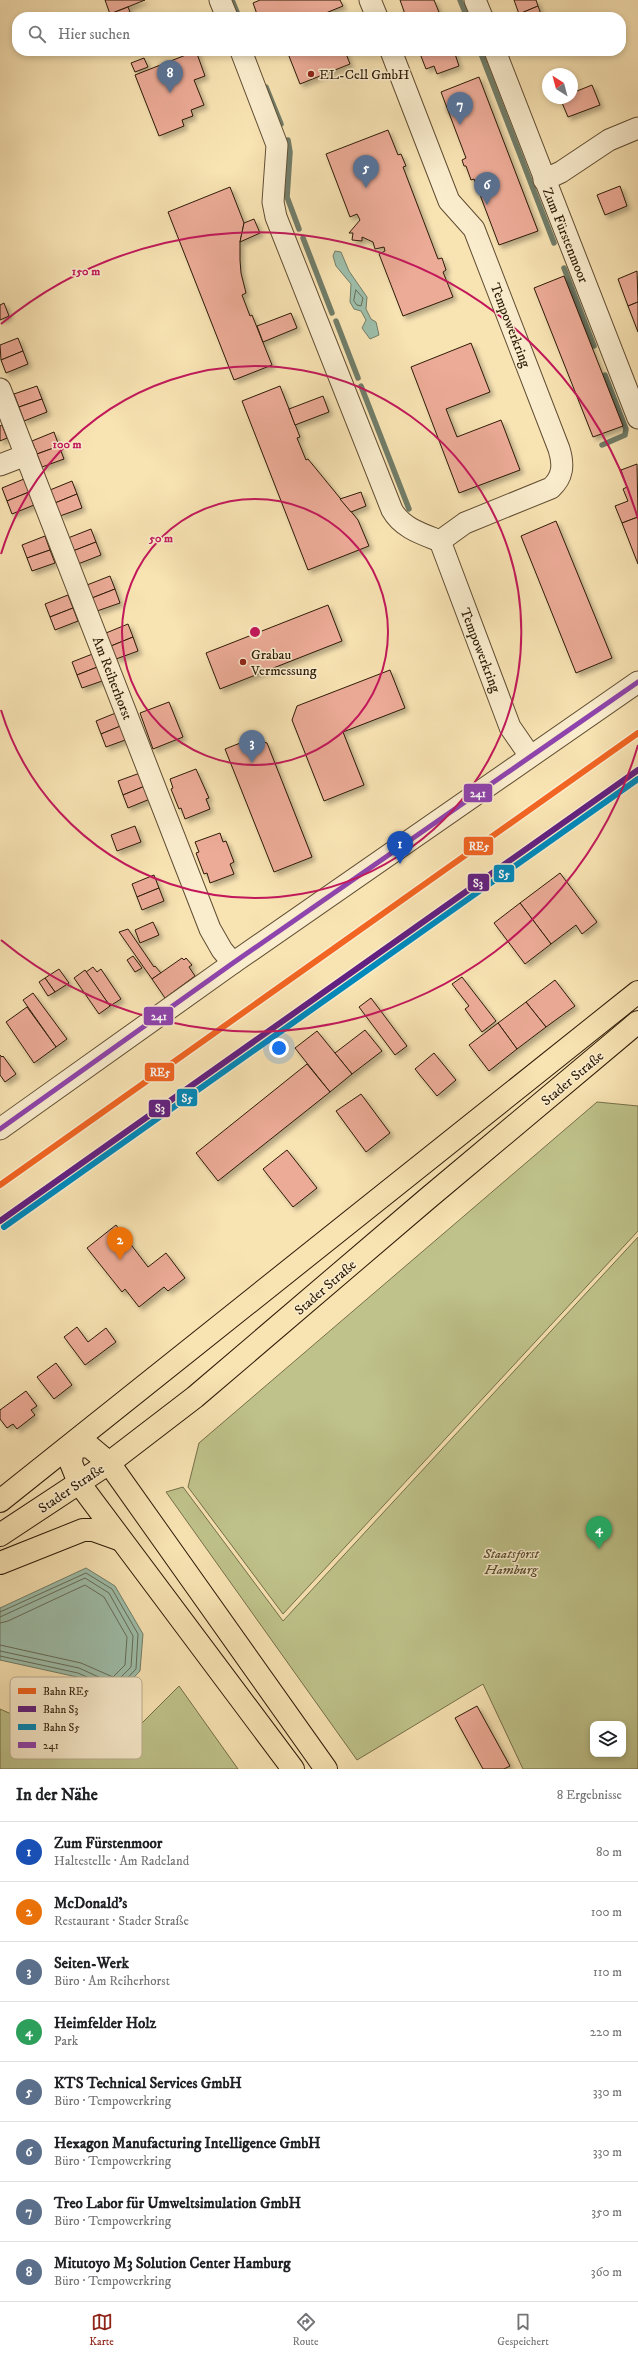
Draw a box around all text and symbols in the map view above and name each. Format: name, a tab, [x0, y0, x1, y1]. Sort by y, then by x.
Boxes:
search box	[12, 12, 626, 56]
icon: search	[26, 23, 48, 45]
text: Hier suchen	[58, 25, 130, 44]
pin: 8	[157, 60, 183, 93]
place label: EL-Cell GmbH	[319, 66, 410, 84]
north arrow	[542, 68, 578, 104]
marker: EL-Cell GmbH	[306, 69, 316, 79]
pin: 7	[447, 92, 473, 125]
pin: 5	[353, 155, 379, 188]
pin: 6	[474, 172, 500, 205]
street label: Zum Fürstenmoor	[538, 185, 593, 286]
text: 150 m	[72, 264, 100, 279]
street label: Tempowerkring	[486, 281, 534, 370]
text: 100 m	[53, 437, 81, 452]
text: 50 m	[148, 531, 173, 546]
street label: Tempowerkring	[456, 606, 504, 695]
centre of rings	[248, 625, 262, 639]
street label: Am Reiherhorst	[88, 634, 136, 723]
place label: Grabau Vermessung	[250, 646, 317, 680]
marker: Grabau Vermessung	[238, 657, 248, 667]
pin: 3	[239, 730, 265, 763]
line badge: 241	[463, 783, 493, 803]
text: 241	[470, 787, 486, 801]
pin: 1	[387, 831, 413, 864]
line badge: RE5	[463, 836, 494, 856]
text: RE5	[469, 840, 490, 854]
line badge: S5	[493, 864, 515, 883]
text: S5	[498, 868, 510, 882]
line badge: S3	[467, 873, 490, 892]
text: S3	[473, 877, 483, 891]
line badge: 241	[143, 1006, 174, 1026]
text: 241	[151, 1010, 167, 1024]
your location	[269, 1038, 289, 1058]
street label: Stader Straße	[538, 1047, 608, 1110]
line badge: RE5	[144, 1062, 175, 1082]
text: RE5	[150, 1066, 171, 1080]
line badge: S5	[176, 1088, 198, 1107]
text: S5	[181, 1092, 193, 1106]
line badge: S3	[148, 1099, 171, 1118]
text: S3	[155, 1102, 165, 1116]
pin: 2	[107, 1227, 133, 1260]
street label: Stader Straße	[291, 1256, 360, 1319]
street label: Stader Straße	[35, 1460, 108, 1518]
pin: 4	[586, 1516, 612, 1549]
park label: Staatsforst Hamburg	[482, 1545, 541, 1579]
legend	[10, 1677, 142, 1759]
text: Bahn RE5	[43, 1685, 90, 1699]
text: Bahn S3	[43, 1703, 78, 1717]
text: Bahn S5	[43, 1721, 80, 1735]
map controls	[590, 1721, 626, 1757]
button: layers	[590, 1721, 626, 1757]
text: 241	[43, 1739, 59, 1753]
text: In der Nähe	[16, 1784, 98, 1806]
text: 8 Ergebnisse	[557, 1787, 622, 1803]
text: Zum Fürstenmoor	[54, 1834, 162, 1853]
text: 1	[27, 1844, 31, 1860]
text: 80 m	[596, 1844, 622, 1860]
text: Haltestelle · Am Radeland	[54, 1853, 189, 1869]
text: McDonald's	[54, 1894, 127, 1913]
text: 2	[26, 1904, 32, 1920]
text: 100 m	[591, 1904, 622, 1920]
text: Restaurant · Stader Straße	[54, 1913, 189, 1929]
text: Seiten-Werk	[54, 1954, 129, 1973]
text: 3	[27, 1964, 31, 1980]
text: 110 m	[593, 1964, 622, 1980]
text: Büro · Am Reiherhorst	[54, 1973, 170, 1989]
text: Heimfelder Holz	[54, 2014, 156, 2033]
text: 4	[25, 2024, 33, 2040]
text: 220 m	[590, 2024, 622, 2040]
text: Park	[54, 2033, 78, 2049]
text: KTS Technical Services GmbH	[54, 2074, 242, 2093]
text: 5	[26, 2084, 32, 2100]
text: 330 m	[593, 2084, 622, 2100]
text: Büro · Tempowerkring	[54, 2093, 171, 2109]
text: Hexagon Manufacturing Intelligence GmbH	[54, 2134, 321, 2153]
text: 6	[26, 2144, 32, 2160]
text: 330 m	[593, 2144, 622, 2160]
text: Büro · Tempowerkring	[54, 2153, 171, 2169]
text: Treo Labor für Umweltsimulation GmbH	[54, 2194, 301, 2213]
text: 7	[26, 2204, 32, 2220]
text: 350 m	[591, 2204, 622, 2220]
text: Büro · Tempowerkring	[54, 2213, 171, 2229]
text: Mitutoyo M3 Solution Center Hamburg	[54, 2254, 291, 2273]
text: 8	[26, 2264, 32, 2280]
text: 360 m	[591, 2264, 622, 2280]
text: Büro · Tempowerkring	[54, 2273, 171, 2289]
tab: Karte	[89, 2311, 114, 2349]
tab: Route	[293, 2311, 319, 2349]
tab: Gespeichert	[497, 2311, 549, 2349]

